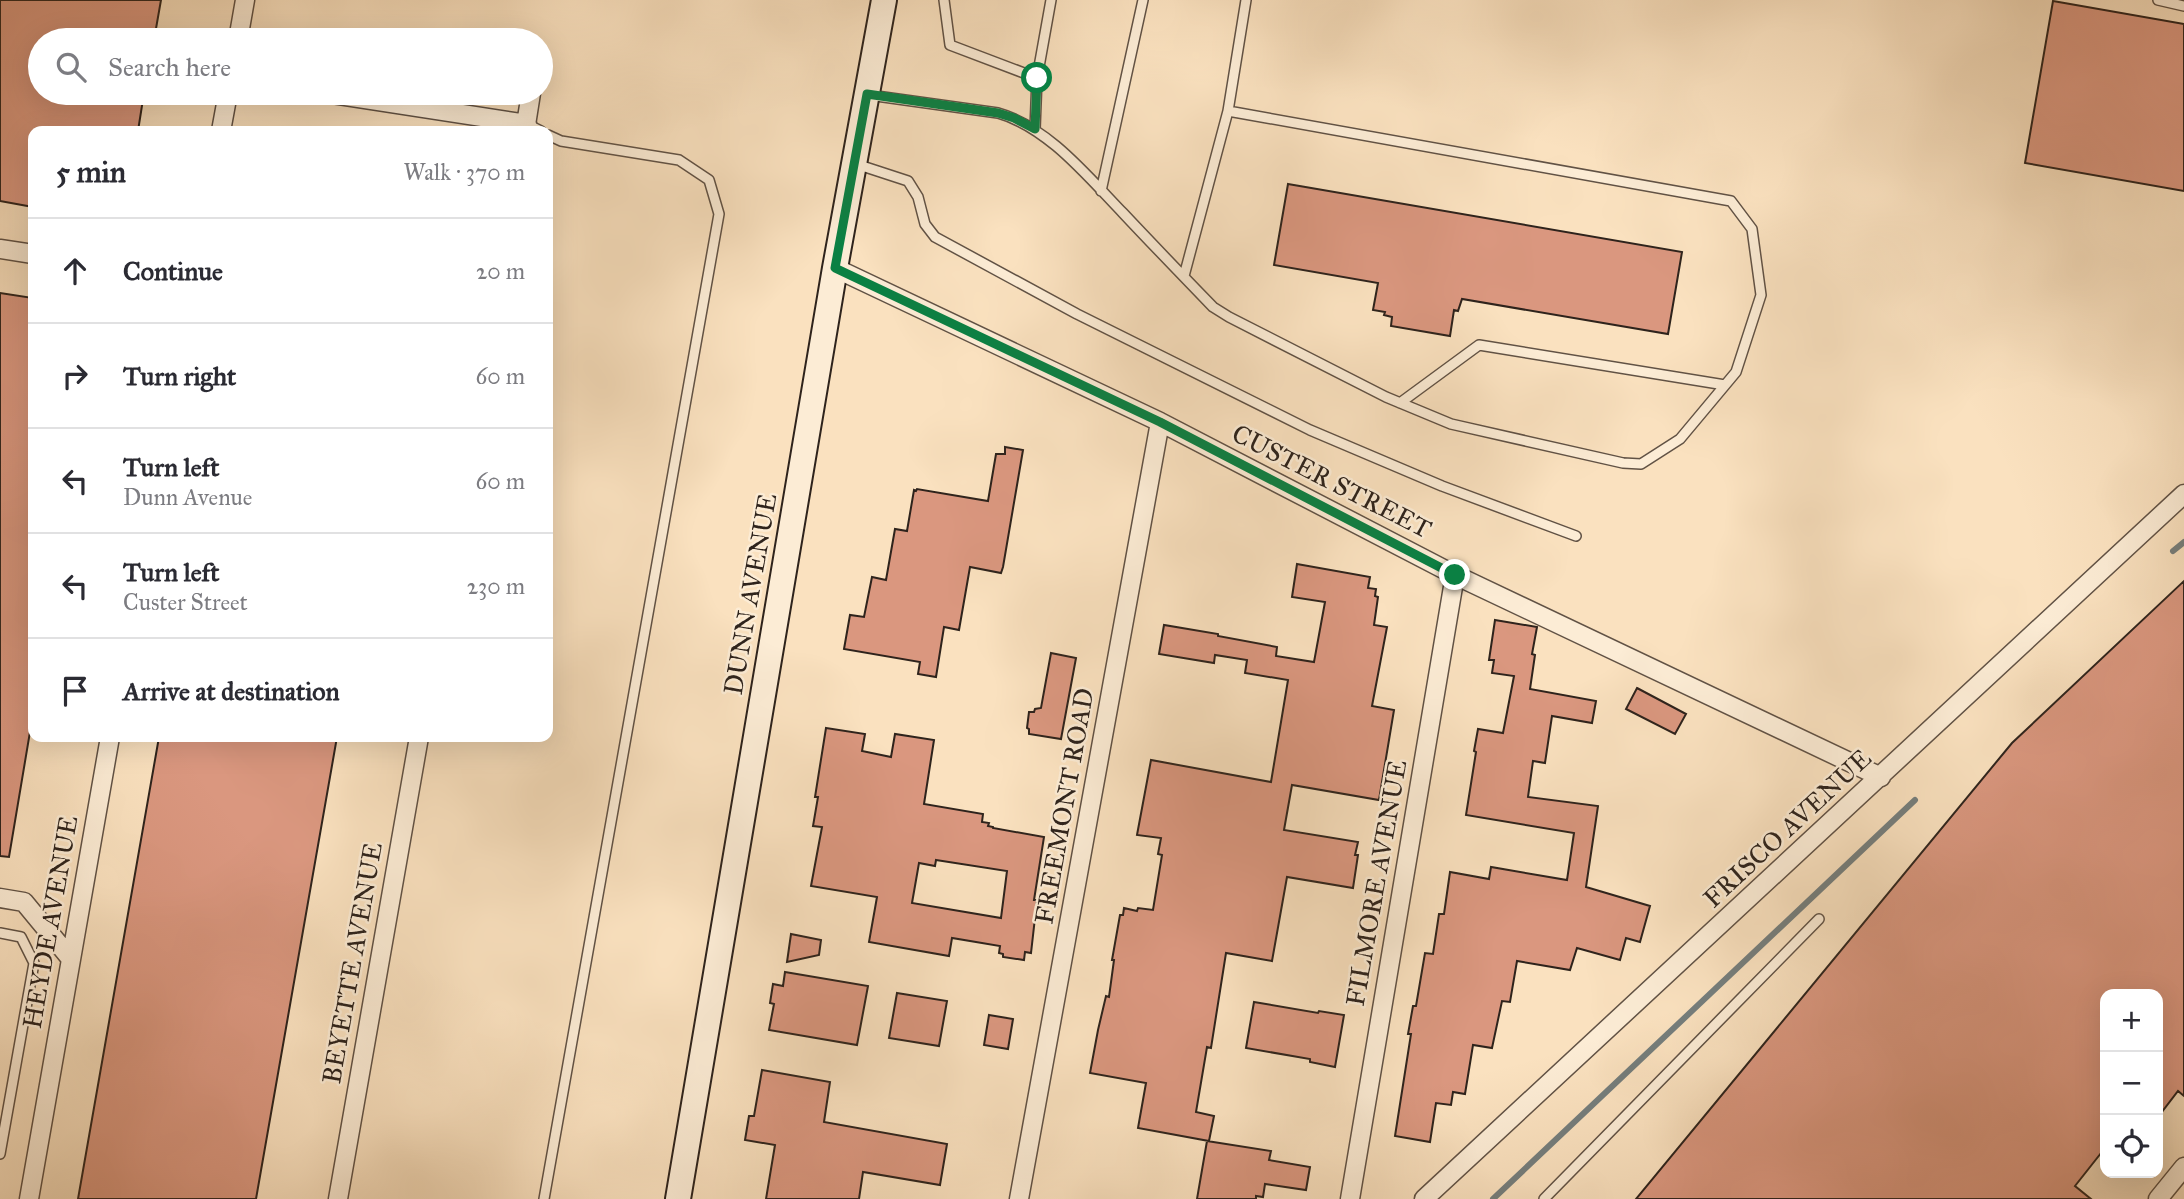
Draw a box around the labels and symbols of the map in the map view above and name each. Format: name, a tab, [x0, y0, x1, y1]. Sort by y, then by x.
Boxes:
route start	[1021, 62, 1052, 93]
street label: CUSTER STREET	[1227, 417, 1437, 545]
street label: DUNN AVENUE	[717, 491, 783, 697]
route end	[1439, 559, 1470, 590]
street label: FREEMONT ROAD	[1027, 685, 1101, 927]
street label: FRISCO AVENUE	[1696, 742, 1878, 914]
street label: FILMORE AVENUE	[1339, 757, 1413, 1009]
street label: HEYDE AVENUE	[16, 813, 84, 1031]
street label: BEYETTE AVENUE	[315, 840, 389, 1086]

